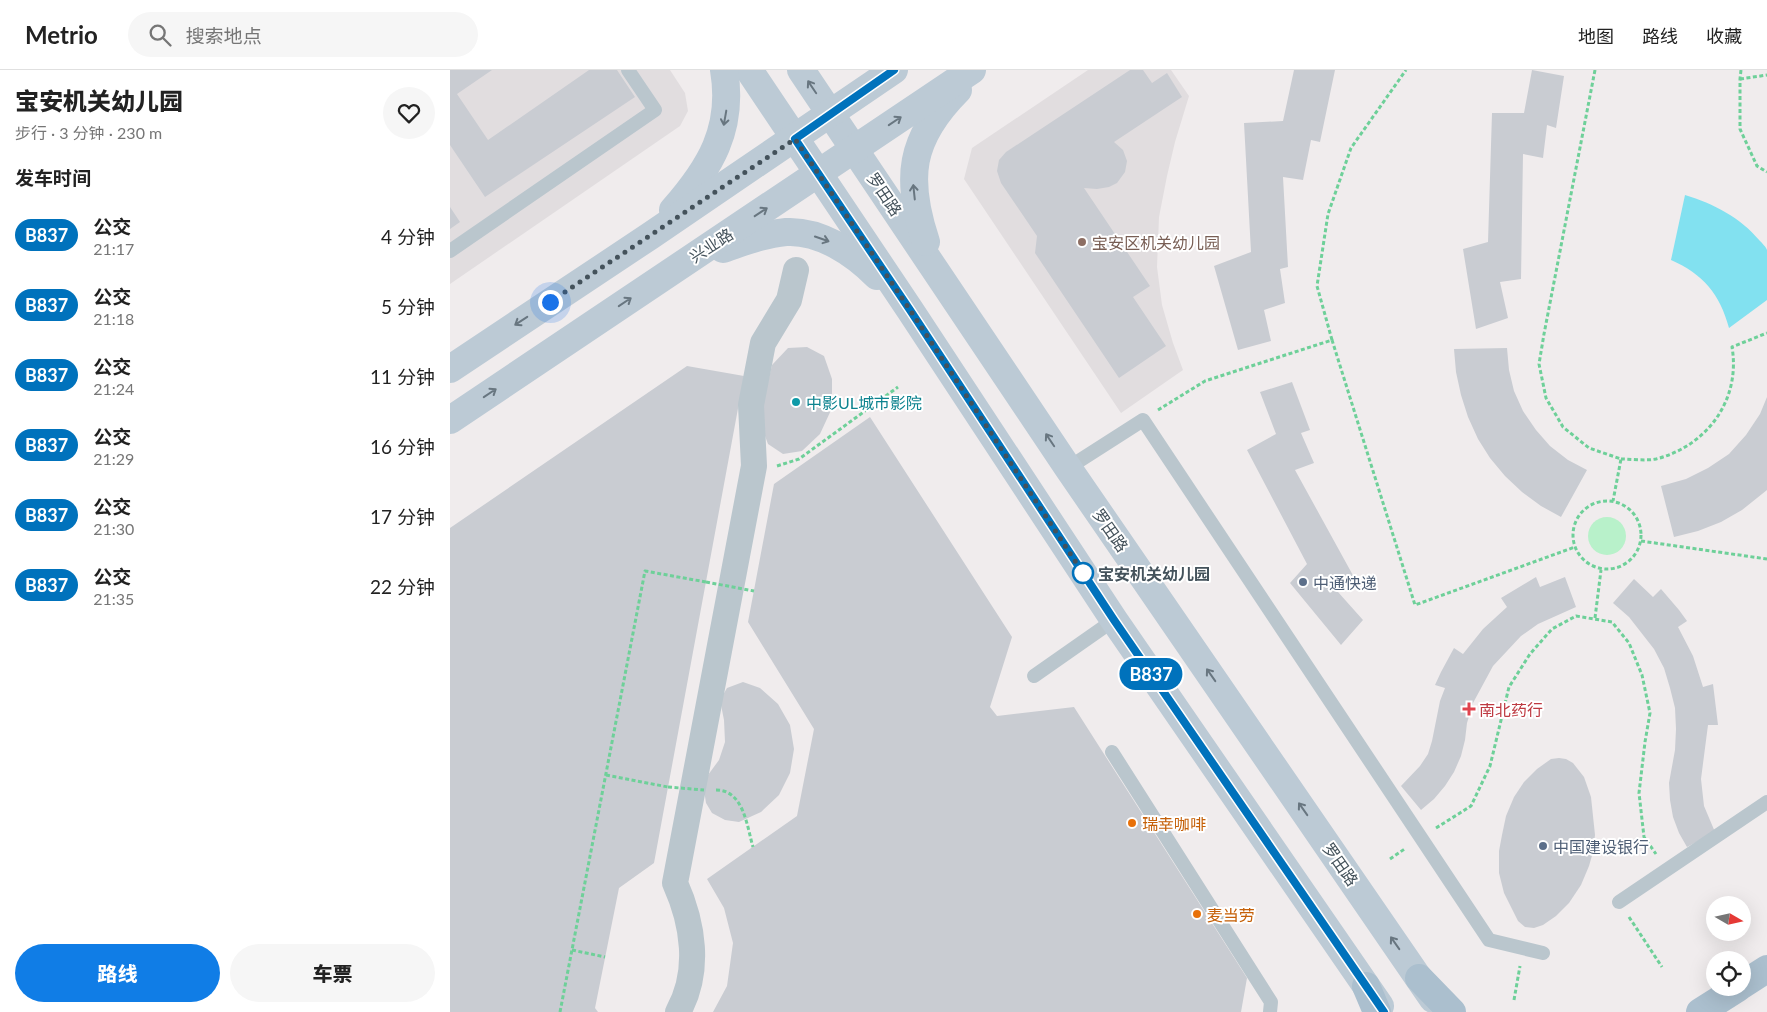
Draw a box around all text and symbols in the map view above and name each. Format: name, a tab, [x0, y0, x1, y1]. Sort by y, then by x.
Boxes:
search box	[128, 12, 478, 57]
text: Metrio	[25, 20, 98, 49]
icon: search	[146, 21, 174, 49]
text: 搜索地点	[186, 24, 262, 47]
text: 地图	[1578, 25, 1614, 47]
text: 路线	[1642, 25, 1678, 47]
text: 收藏	[1706, 25, 1742, 47]
one-way arrow	[807, 80, 817, 94]
text: 宝安机关幼儿园	[15, 86, 183, 115]
button: heart	[383, 87, 435, 139]
one-way arrow	[720, 110, 729, 126]
one-way arrow	[888, 116, 902, 126]
text: 步行 · 3 分钟 · 230 m	[15, 123, 162, 142]
text: 发车时间	[15, 166, 91, 189]
street label: 罗田路	[864, 169, 906, 219]
one-way arrow	[909, 184, 919, 200]
one-way arrow	[753, 207, 767, 217]
text: 公交	[93, 215, 131, 238]
text: B837	[25, 224, 68, 246]
street label: 兴业路	[686, 224, 736, 266]
text: 4 分钟	[381, 225, 435, 248]
place label: 宝安区机关幼儿园	[1092, 233, 1220, 252]
one-way arrow	[813, 235, 829, 244]
marker: 宝安区机关幼儿园	[1076, 236, 1088, 248]
text: 21:17	[93, 239, 134, 258]
text: 公交	[93, 285, 131, 308]
your location	[538, 290, 563, 315]
text: B837	[25, 294, 68, 316]
text: 5 分钟	[381, 295, 435, 318]
one-way arrow	[618, 297, 632, 307]
text: 21:18	[93, 309, 134, 328]
one-way arrow	[515, 317, 529, 327]
text: 公交	[93, 355, 131, 378]
text: B837	[25, 364, 68, 386]
text: 11 分钟	[370, 365, 435, 388]
text: 21:24	[93, 379, 134, 398]
one-way arrow	[483, 388, 497, 398]
place label: 中影UL城市影院	[806, 393, 922, 412]
marker: 中影UL城市影院	[790, 396, 802, 408]
text: 公交	[93, 425, 131, 448]
one-way arrow	[1045, 433, 1055, 447]
text: B837	[25, 434, 68, 456]
text: 16 分钟	[370, 435, 435, 458]
text: 21:29	[93, 449, 134, 468]
text: 公交	[93, 495, 131, 518]
text: B837	[25, 504, 68, 526]
text: 17 分钟	[370, 505, 435, 528]
street label: 罗田路	[1089, 505, 1133, 555]
text: 21:30	[93, 519, 134, 538]
marker: 宝安机关幼儿园	[1072, 562, 1094, 584]
place label: 宝安机关幼儿园	[1098, 564, 1210, 583]
text: 公交	[93, 565, 131, 588]
place label: 中通快递	[1313, 573, 1377, 592]
text: B837	[25, 574, 68, 596]
text: 22 分钟	[370, 575, 435, 598]
marker: 中通快递	[1297, 576, 1309, 588]
text: 21:35	[93, 589, 134, 608]
line badge: B837	[1116, 658, 1186, 690]
text: B837	[1129, 663, 1173, 685]
one-way arrow	[1206, 668, 1216, 682]
place label: 南北药行	[1479, 700, 1543, 719]
marker: 南北药行	[1463, 703, 1475, 715]
one-way arrow	[1298, 802, 1308, 816]
place label: 瑞幸咖啡	[1142, 814, 1206, 833]
marker: 瑞幸咖啡	[1126, 817, 1138, 829]
place label: 中国建设银行	[1553, 837, 1649, 856]
street label: 罗田路	[1319, 839, 1363, 889]
marker: 中国建设银行	[1537, 840, 1549, 852]
north arrow	[1706, 896, 1751, 941]
map controls	[1706, 896, 1751, 996]
place label: 麦当劳	[1207, 905, 1255, 924]
marker: 麦当劳	[1191, 908, 1203, 920]
one-way arrow	[1390, 936, 1400, 950]
button: 路线	[15, 944, 220, 1002]
button: 车票	[230, 944, 435, 1002]
button: locate	[1706, 951, 1751, 996]

